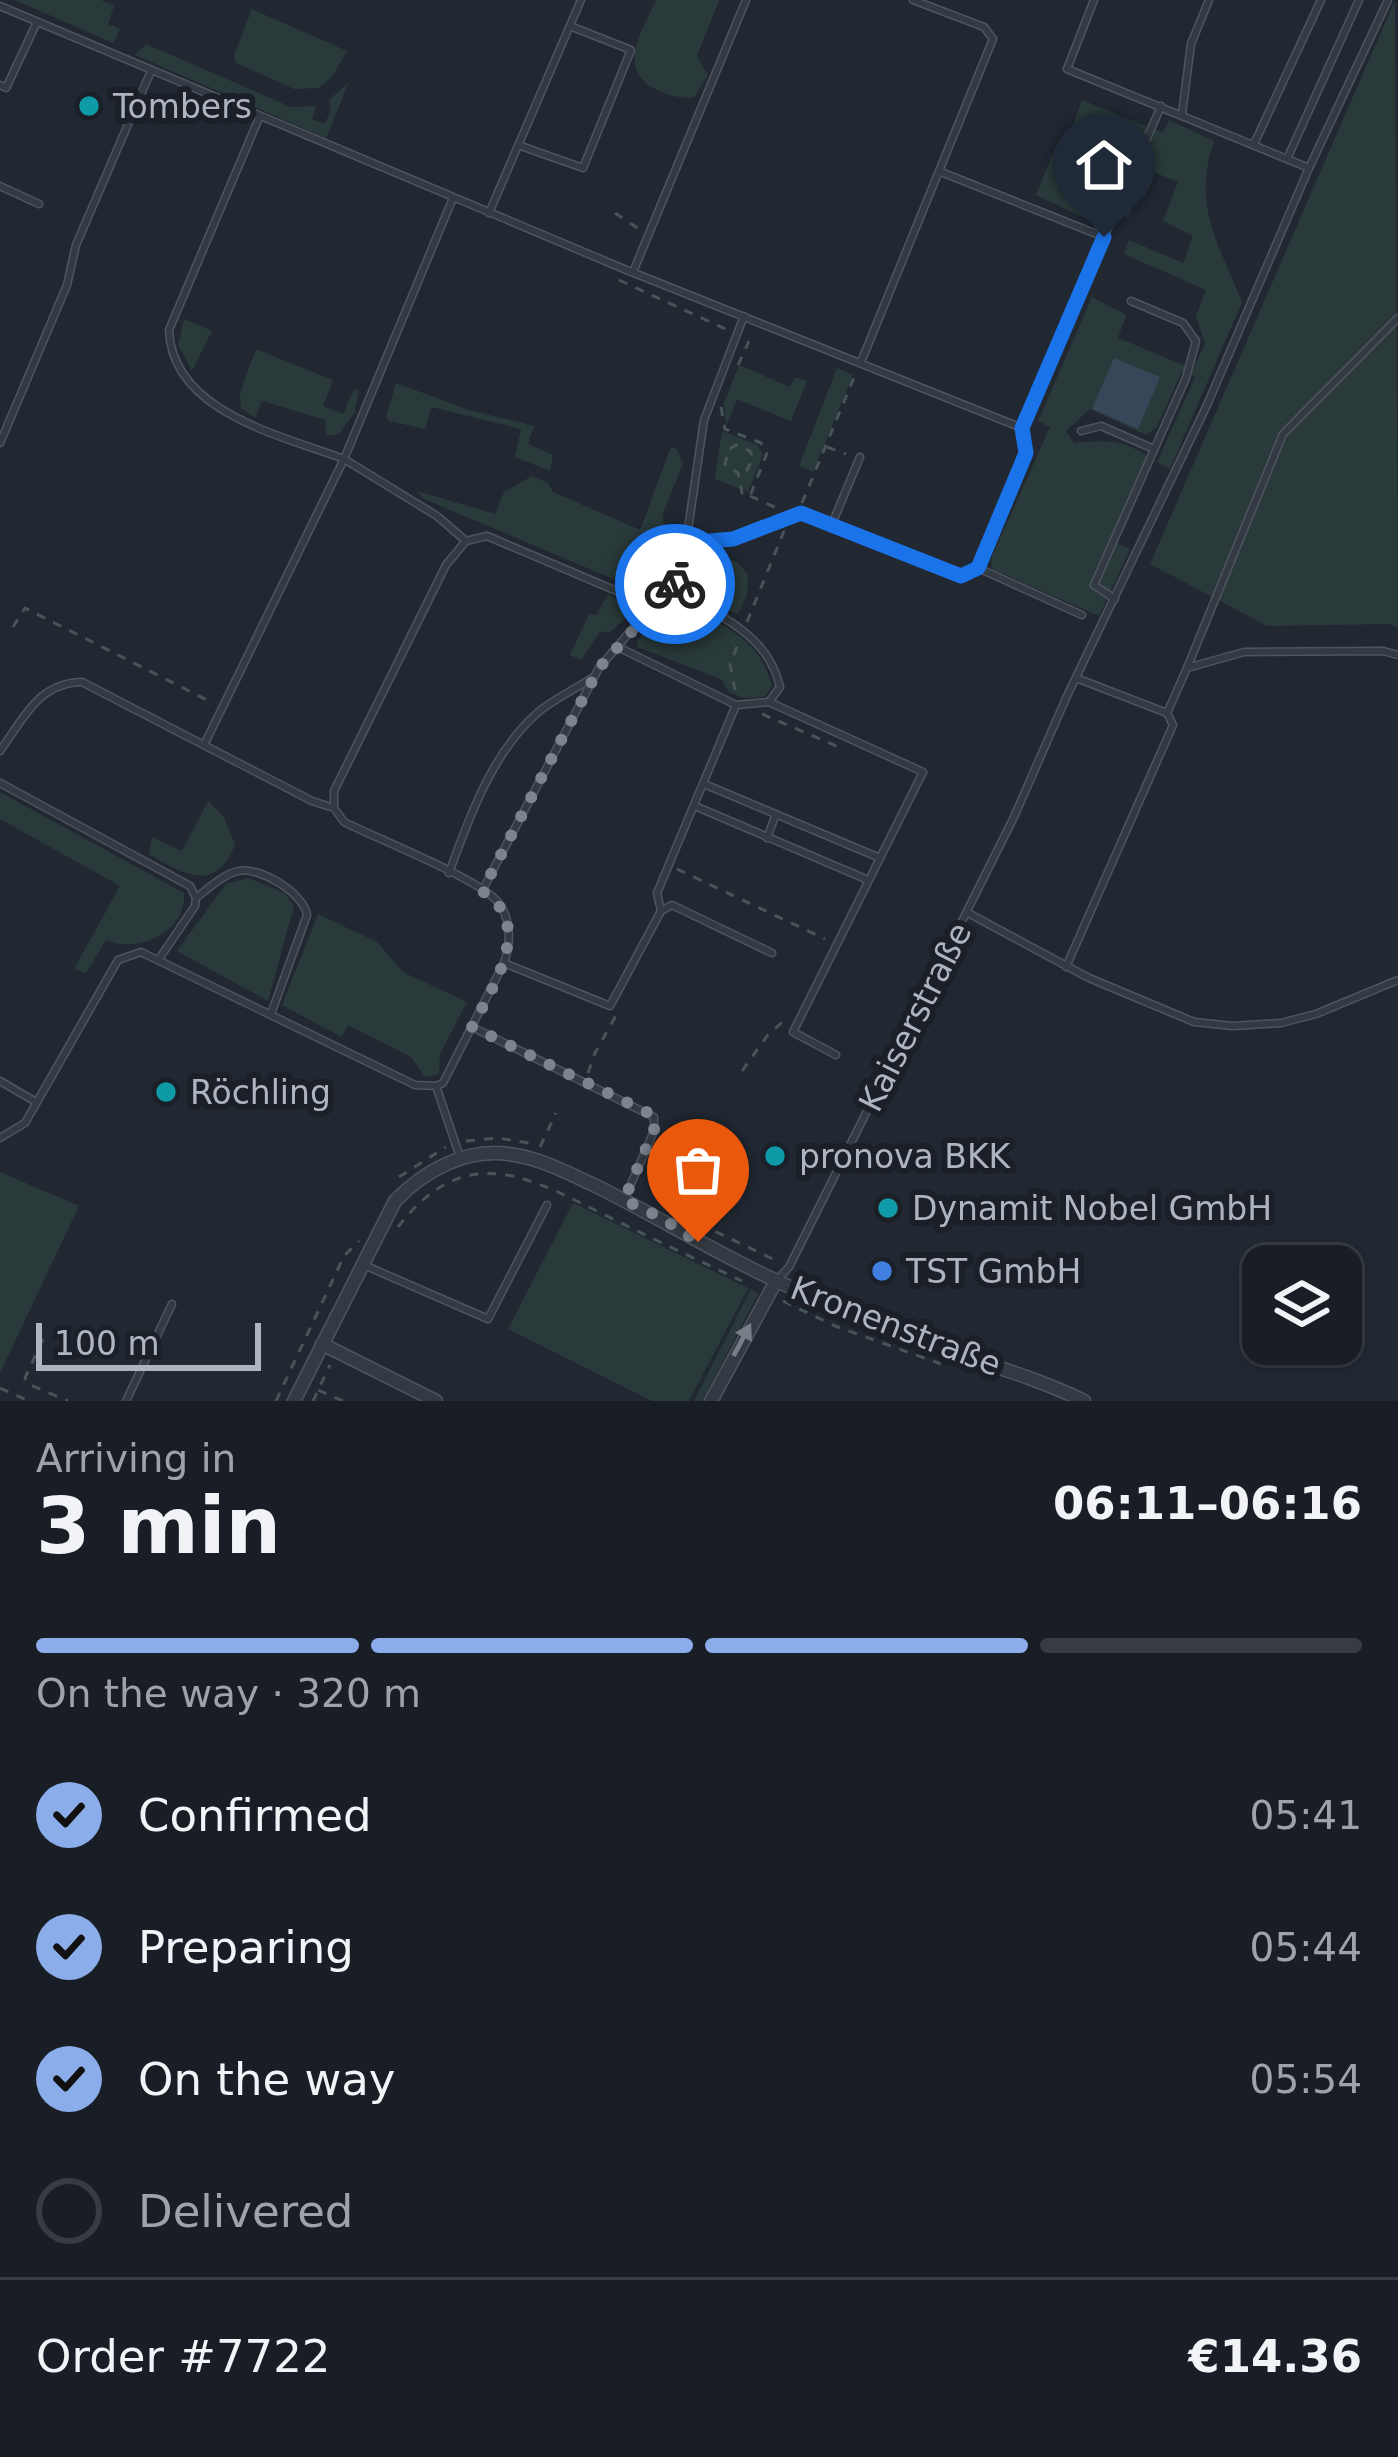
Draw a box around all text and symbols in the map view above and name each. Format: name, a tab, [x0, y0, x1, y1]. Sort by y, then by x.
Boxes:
place label: Tombers	[112, 87, 252, 126]
marker: Tombers	[76, 93, 102, 119]
pin	[1053, 114, 1155, 237]
icon: home	[1071, 132, 1137, 198]
courier	[615, 524, 735, 644]
icon: bike	[642, 551, 708, 617]
street label: Kaiserstraße	[851, 916, 979, 1118]
place label: Röchling	[190, 1073, 331, 1112]
marker: Röchling	[153, 1079, 179, 1105]
pin	[647, 1119, 749, 1242]
icon: bag	[665, 1137, 731, 1203]
place label: pronova BKK	[799, 1137, 1012, 1176]
marker: pronova BKK	[762, 1143, 788, 1169]
place label: Dynamit Nobel GmbH	[912, 1189, 1272, 1228]
marker: Dynamit Nobel GmbH	[875, 1195, 901, 1221]
map controls	[1242, 1245, 1362, 1365]
button: layers	[1242, 1245, 1362, 1365]
place label: TST GmbH	[905, 1252, 1081, 1291]
marker: TST GmbH	[869, 1258, 895, 1284]
street label: Kronenstraße	[785, 1268, 1007, 1384]
scale bar	[36, 1317, 261, 1370]
one-way arrow	[731, 1323, 752, 1358]
text: 100 m	[54, 1324, 160, 1363]
text: Arriving in	[36, 1436, 236, 1481]
text: 06:11–06:16	[1053, 1477, 1362, 1530]
text: 3 min	[36, 1481, 281, 1571]
text: On the way · 320 m	[36, 1671, 421, 1716]
icon: check	[36, 1782, 102, 1848]
text: Confirmed	[138, 1789, 372, 1842]
text: 05:41	[1250, 1793, 1362, 1838]
icon: check	[36, 1914, 102, 1980]
text: Preparing	[138, 1921, 354, 1974]
text: 05:44	[1250, 1925, 1362, 1970]
icon: check	[36, 2046, 102, 2112]
text: On the way	[138, 2053, 395, 2106]
text: 05:54	[1250, 2057, 1362, 2102]
text: Delivered	[138, 2185, 353, 2238]
text: Order #7722	[36, 2330, 330, 2383]
text: €14.36	[1188, 2330, 1362, 2383]

